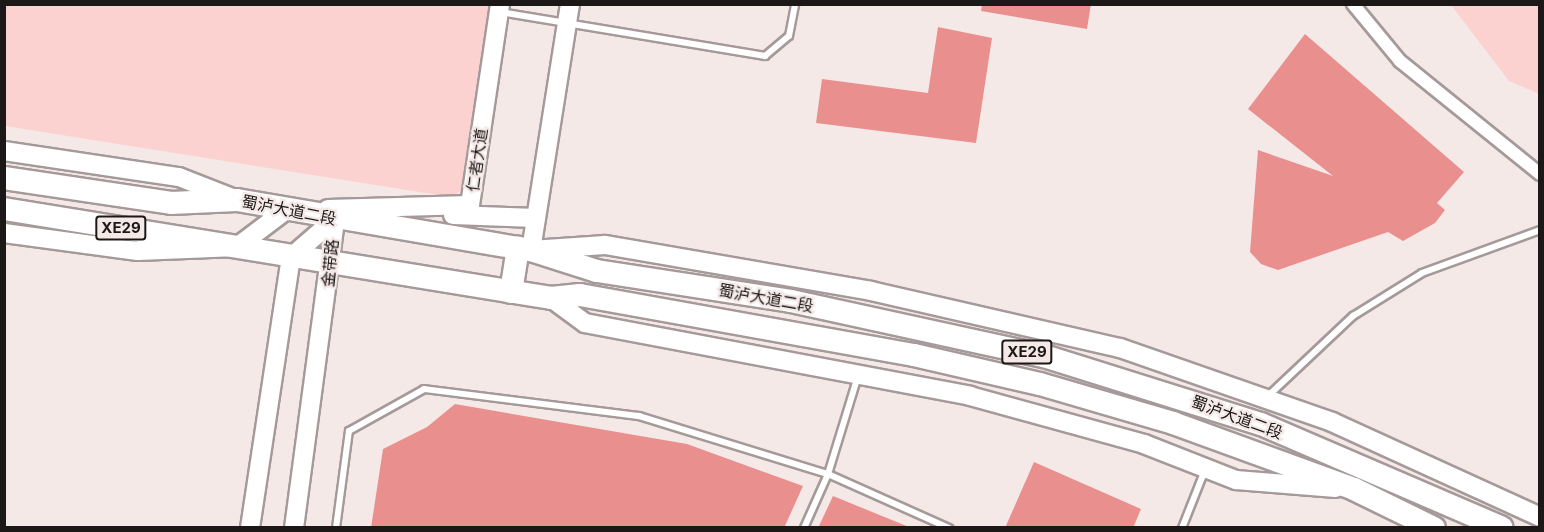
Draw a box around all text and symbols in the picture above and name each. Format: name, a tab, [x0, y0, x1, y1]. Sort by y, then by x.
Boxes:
street label: 仁者大道	[463, 127, 491, 193]
street label: 蜀泸大道二段	[240, 191, 338, 229]
road number: XE29	[94, 216, 148, 240]
street label: 金带路	[318, 238, 342, 288]
street label: 蜀泸大道二段	[717, 280, 815, 316]
road number: XE29	[1000, 340, 1054, 364]
street label: 蜀泸大道二段	[1189, 392, 1285, 442]

